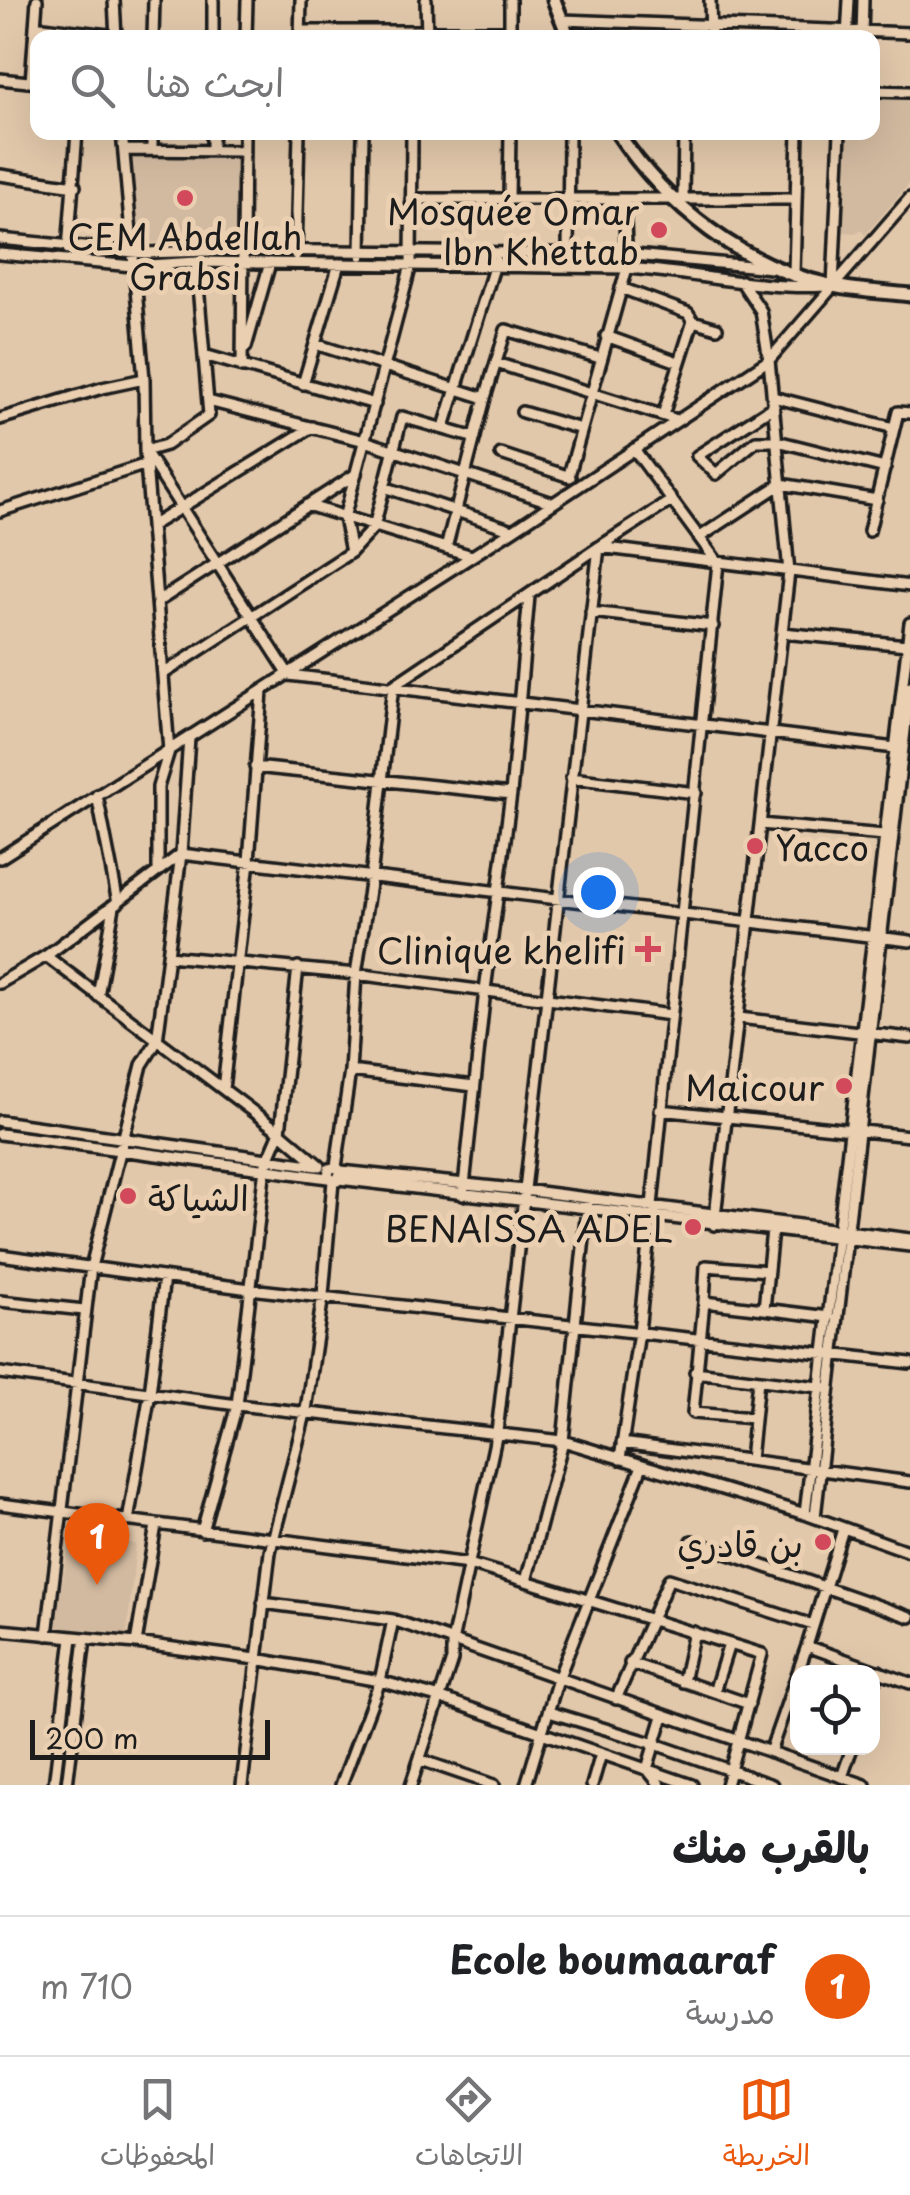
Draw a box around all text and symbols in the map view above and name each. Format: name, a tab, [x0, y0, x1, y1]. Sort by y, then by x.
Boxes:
search box	[30, 30, 880, 140]
text: ابحث هنا	[145, 53, 284, 110]
icon: search	[65, 58, 120, 113]
place label: Mosquée Omar Ibn Khettab	[387, 184, 639, 277]
marker: CEM Abdellah Grabsi	[174, 187, 196, 209]
place label: CEM Abdellah Grabsi	[67, 209, 303, 302]
marker: Mosquée Omar Ibn Khettab	[648, 219, 670, 241]
place label: Yacco	[775, 820, 869, 873]
marker: Yacco	[744, 835, 766, 857]
your location	[573, 867, 624, 918]
place label: Clinique khelifi	[377, 923, 626, 976]
marker: Clinique khelifi	[635, 936, 661, 962]
place label: Maicour	[685, 1060, 825, 1113]
marker: Maicour	[833, 1075, 855, 1097]
place label: الشياكة	[148, 1170, 249, 1223]
marker: الشياكة	[117, 1185, 139, 1207]
place label: BENAISSA ADEL	[385, 1201, 673, 1254]
marker: BENAISSA ADEL	[682, 1216, 704, 1238]
pin: 1	[64, 1502, 130, 1585]
place label: بن قادري	[677, 1516, 803, 1570]
marker: بن قادري	[812, 1531, 834, 1553]
map controls	[790, 1665, 880, 1755]
button: locate	[790, 1665, 880, 1755]
scale bar	[30, 1715, 270, 1760]
text: 200 m	[45, 1716, 138, 1759]
text: بالقرب منك	[672, 1814, 870, 1877]
text: Ecole boumaaraf	[450, 1930, 775, 1987]
text: 710 m	[40, 1962, 133, 2010]
text: 1	[830, 1962, 845, 2010]
text: مدرسة	[686, 1987, 775, 2035]
tab: المحفوظات	[100, 2072, 215, 2180]
tab: الاتجاهات	[415, 2072, 523, 2180]
tab: الخريطة	[723, 2072, 810, 2180]

